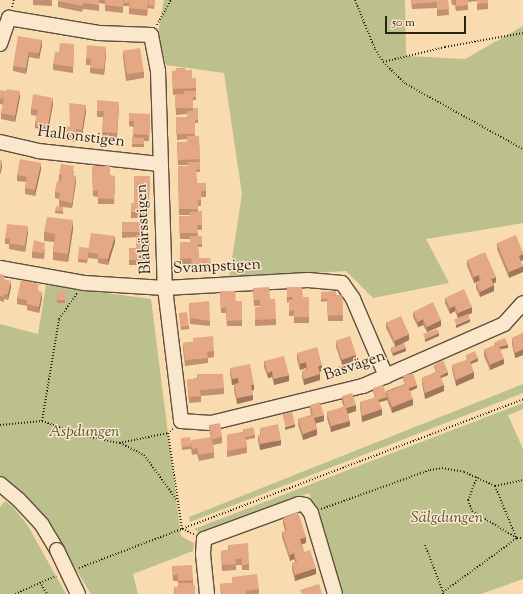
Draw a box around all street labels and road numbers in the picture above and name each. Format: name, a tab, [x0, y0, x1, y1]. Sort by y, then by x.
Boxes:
street label: Hallonstigen	[36, 123, 126, 153]
street label: Blåbärsstigen	[133, 183, 157, 275]
street label: Svampstigen	[173, 256, 261, 280]
street label: Basvägen	[322, 348, 388, 386]

